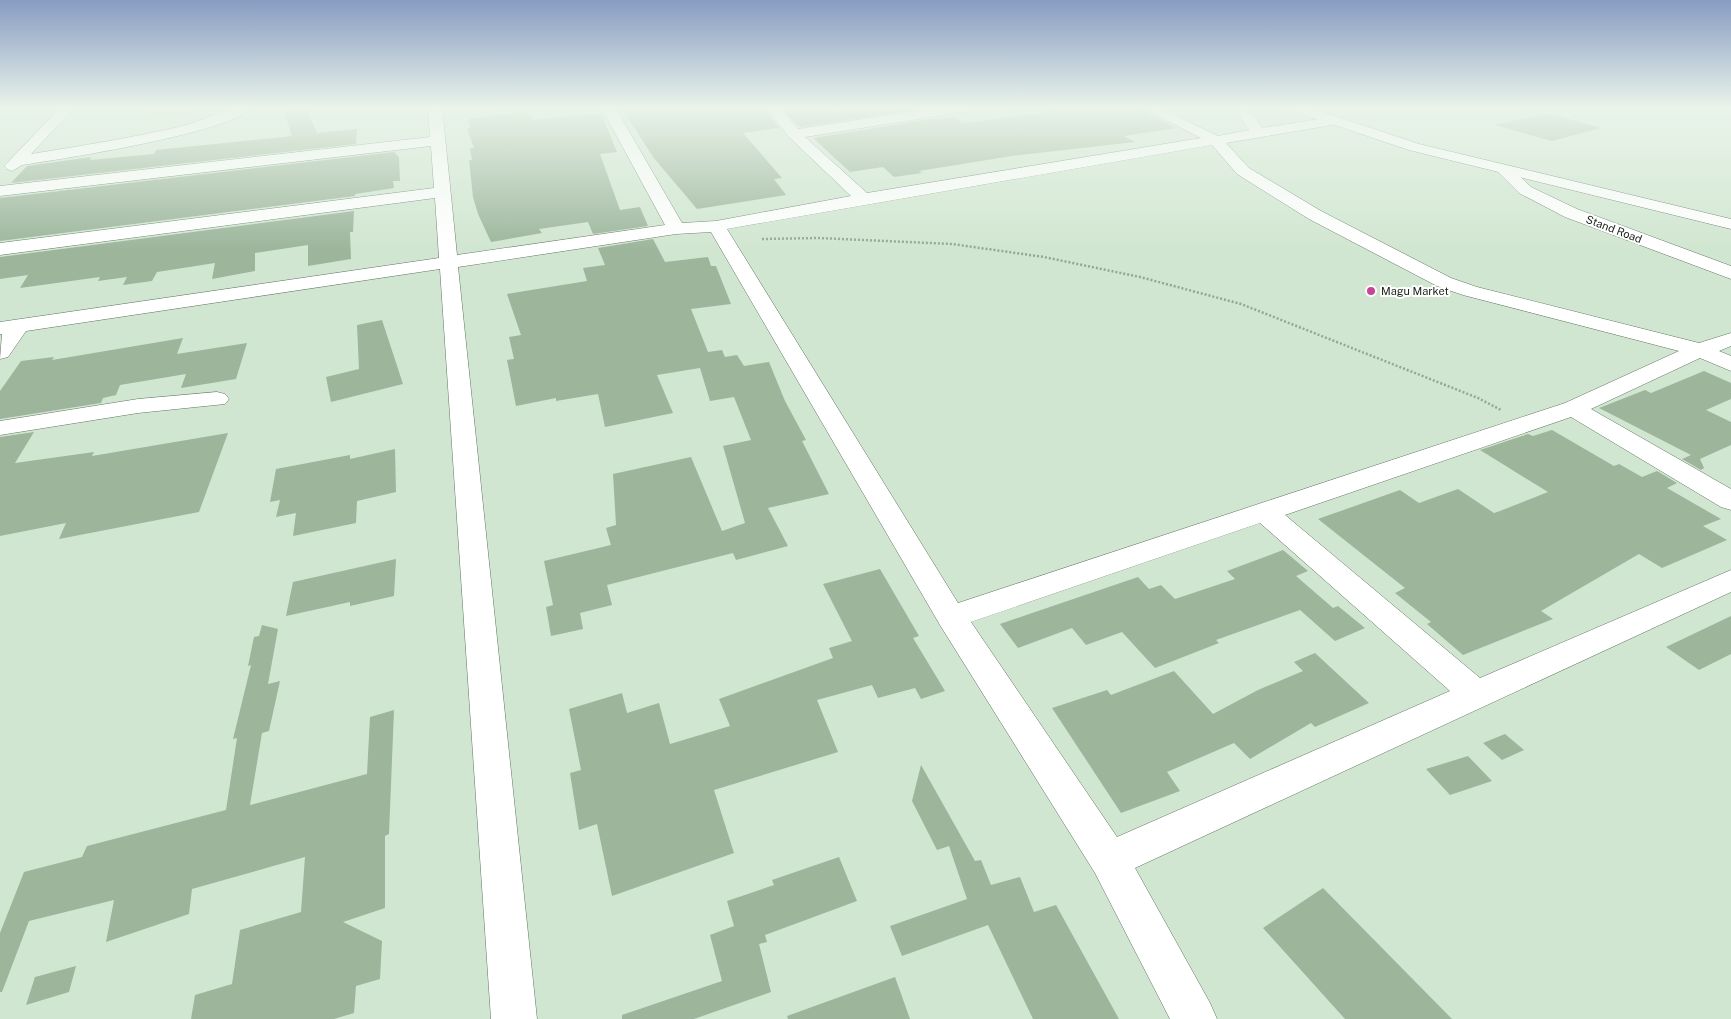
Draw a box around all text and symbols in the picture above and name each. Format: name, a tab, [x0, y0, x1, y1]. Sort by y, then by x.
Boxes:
street label: Stand Road	[1584, 213, 1644, 245]
marker: Magu Market	[1365, 285, 1377, 297]
place label: Magu Market	[1381, 285, 1449, 297]

